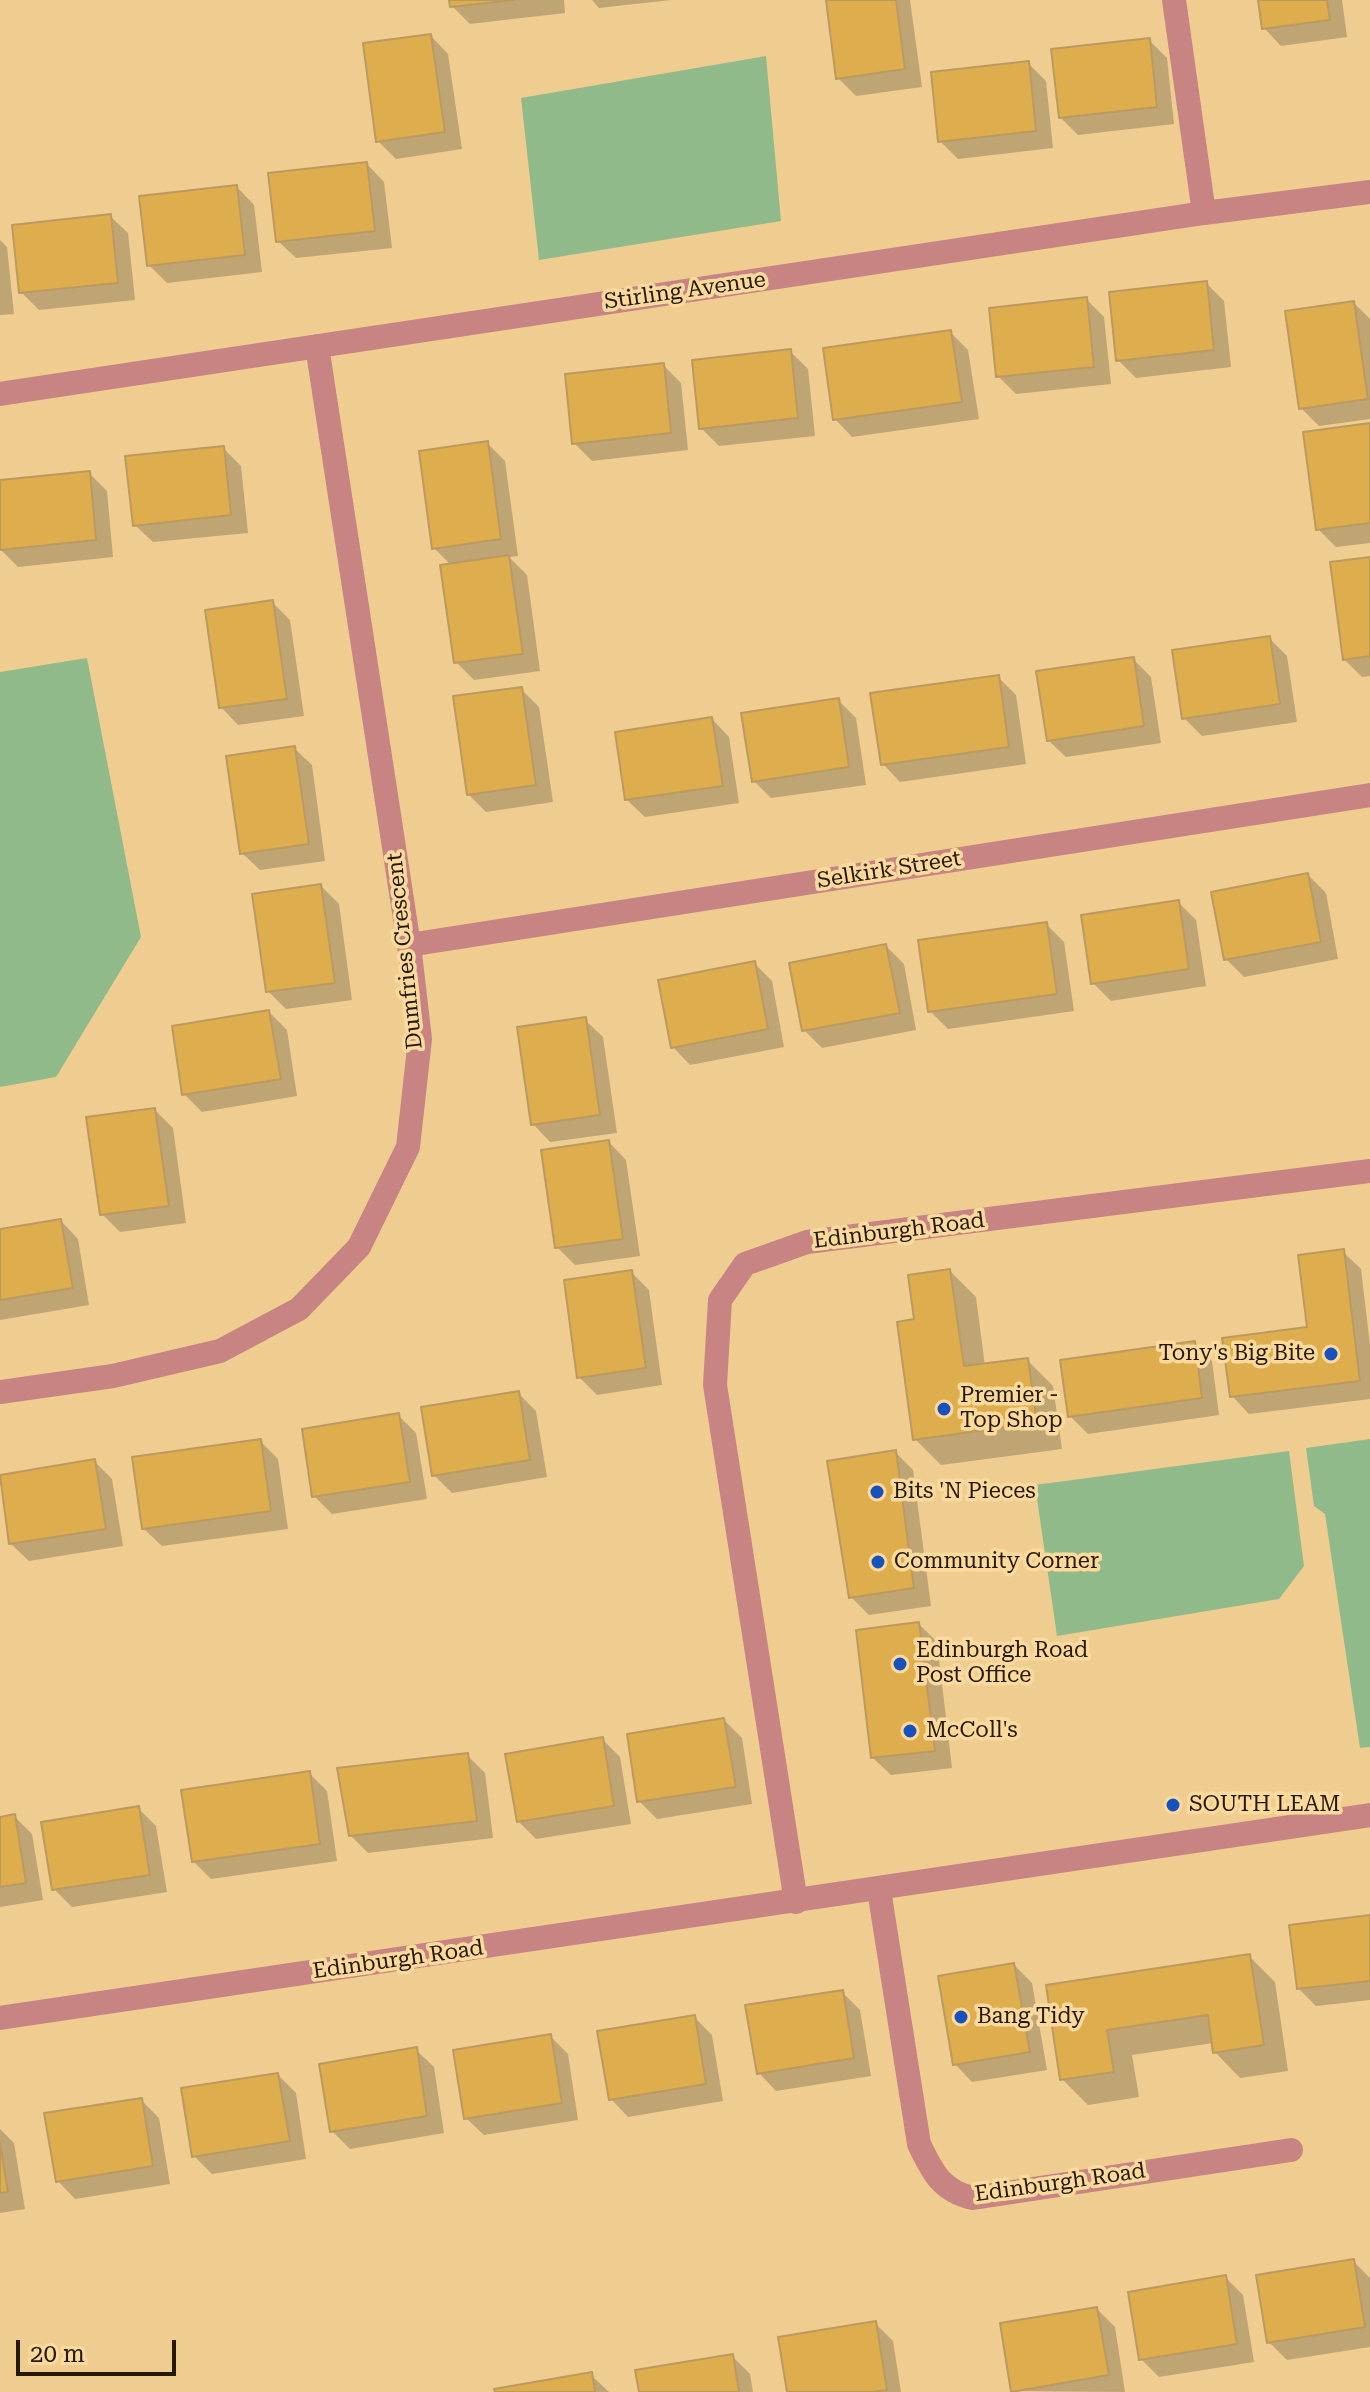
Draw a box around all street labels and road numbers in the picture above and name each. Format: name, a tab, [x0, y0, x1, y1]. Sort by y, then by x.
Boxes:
street label: Stirling Avenue	[603, 267, 767, 315]
street label: Selkirk Street	[815, 846, 963, 894]
street label: Dumfries Crescent	[382, 851, 428, 1051]
street label: Edinburgh Road	[812, 1207, 986, 1255]
street label: Edinburgh Road	[311, 1935, 485, 1985]
street label: Edinburgh Road	[973, 2158, 1147, 2208]

